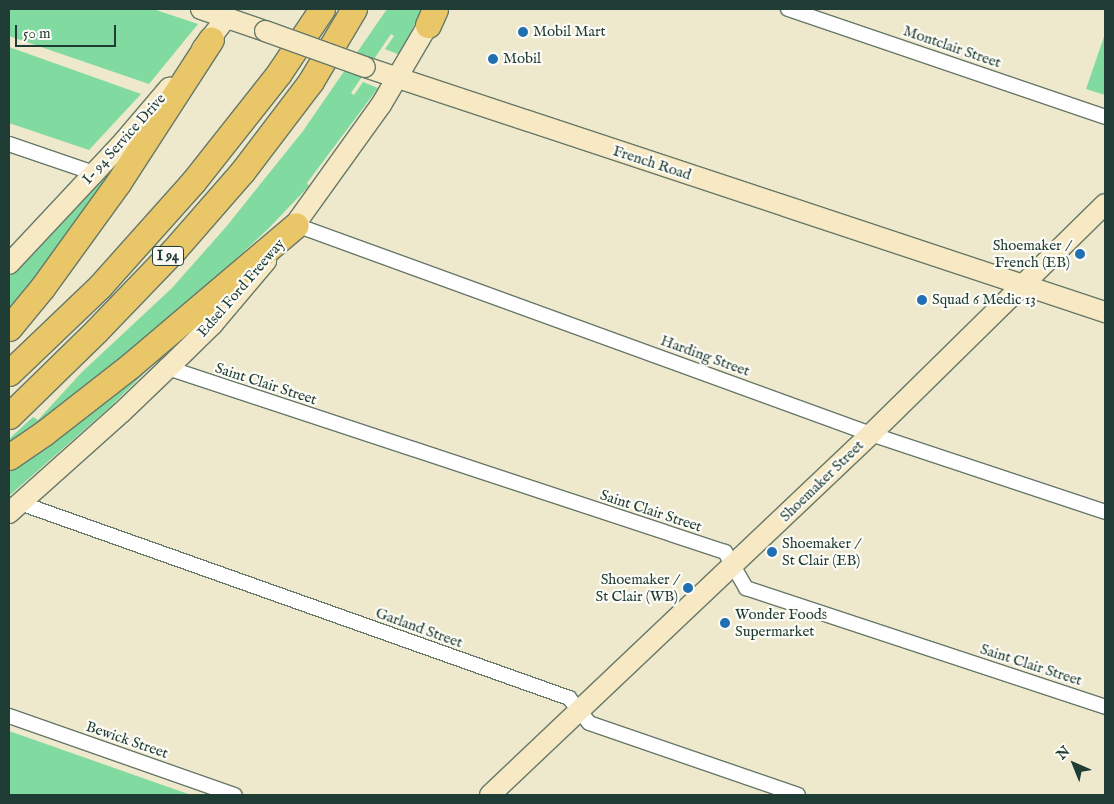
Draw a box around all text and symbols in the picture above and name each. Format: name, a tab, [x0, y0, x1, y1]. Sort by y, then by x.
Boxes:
scale bar	[18, 15, 119, 47]
street label: Montclair Street	[901, 22, 1003, 72]
place label: Mobil Mart	[533, 23, 606, 41]
text: 50 m	[23, 24, 51, 43]
marker: Mobil Mart	[517, 26, 529, 38]
place label: Mobil	[503, 50, 541, 68]
marker: Mobil	[487, 53, 499, 65]
street label: I- 94 Service Drive	[78, 90, 170, 188]
street label: French Road	[611, 142, 693, 184]
street label: Edsel Ford Freeway	[193, 235, 289, 341]
place label: Shoemaker / French (EB)	[993, 236, 1070, 271]
road number: I 94	[152, 245, 184, 268]
marker: Shoemaker / French (EB)	[1074, 248, 1086, 260]
place label: Squad 6 Medic 13	[932, 291, 1036, 309]
marker: Squad 6 Medic 13	[916, 294, 928, 306]
street label: Harding Street	[658, 332, 752, 380]
street label: Saint Clair Street	[213, 359, 319, 409]
street label: Shoemaker Street	[776, 436, 868, 526]
street label: Saint Clair Street	[598, 486, 704, 536]
place label: Shoemaker / St Clair (EB)	[782, 534, 860, 569]
marker: Shoemaker / St Clair (EB)	[766, 546, 778, 558]
place label: Shoemaker / St Clair (WB)	[595, 570, 678, 605]
marker: Shoemaker / St Clair (WB)	[682, 582, 694, 594]
street label: Garland Street	[373, 604, 465, 652]
place label: Wonder Foods Supermarket	[735, 605, 827, 640]
marker: Wonder Foods Supermarket	[719, 617, 731, 629]
street label: Saint Clair Street	[978, 640, 1084, 690]
street label: Bewick Street	[84, 718, 170, 762]
north arrow	[1049, 739, 1099, 789]
text: N	[1053, 743, 1074, 764]

